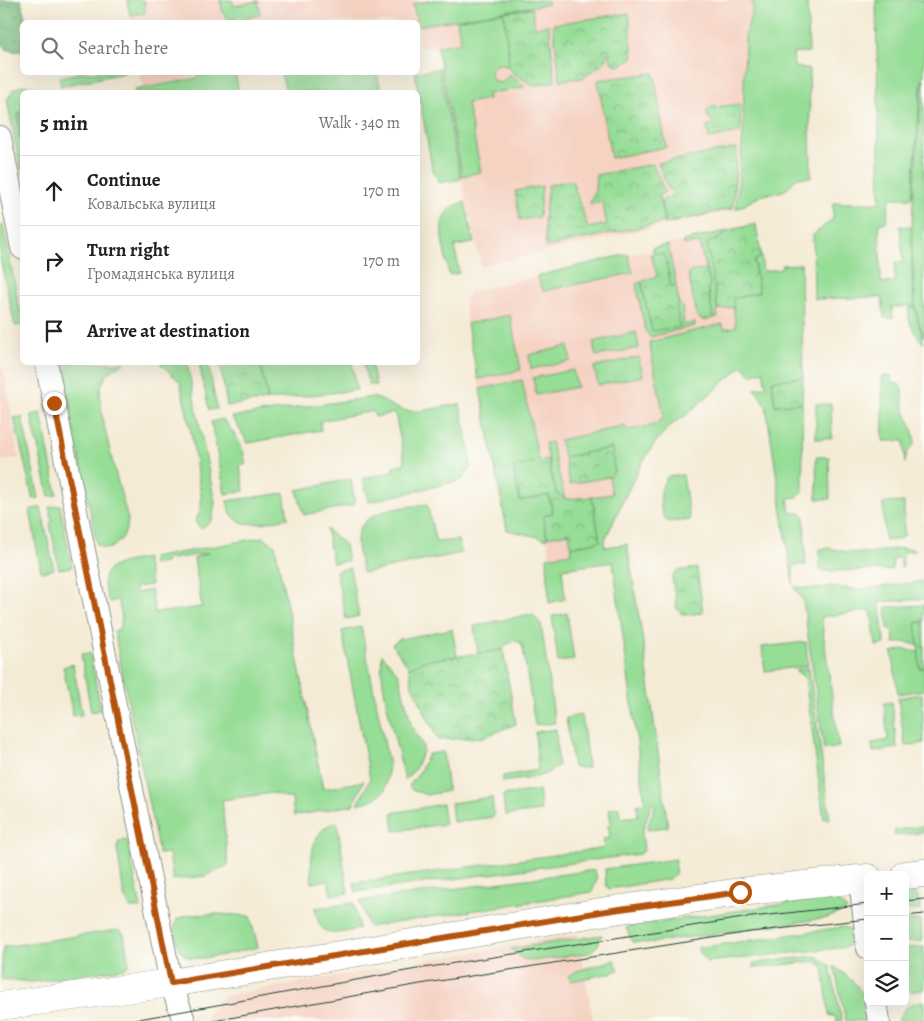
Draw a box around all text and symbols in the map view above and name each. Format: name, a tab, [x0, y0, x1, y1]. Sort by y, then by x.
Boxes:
search box	[20, 20, 420, 75]
icon: search	[38, 34, 66, 62]
text: Search here	[78, 35, 168, 61]
text: 5 min	[40, 109, 88, 137]
text: Walk · 340 m	[319, 112, 400, 134]
text: Continue	[87, 167, 161, 193]
icon: ahead	[40, 177, 68, 205]
text: 170 m	[363, 180, 400, 202]
text: Ковальська вулиця	[87, 193, 216, 215]
text: Turn right	[87, 237, 169, 263]
icon: right	[40, 247, 68, 275]
text: 170 m	[363, 250, 400, 272]
text: Громадянська вулиця	[87, 263, 235, 285]
icon: arrive	[40, 317, 68, 345]
text: Arrive at destination	[87, 318, 250, 344]
route end	[43, 392, 66, 415]
map controls	[864, 871, 909, 1006]
button: +	[864, 871, 909, 916]
route start	[729, 881, 752, 904]
button: −	[864, 916, 909, 961]
button: layers	[864, 961, 909, 1006]

